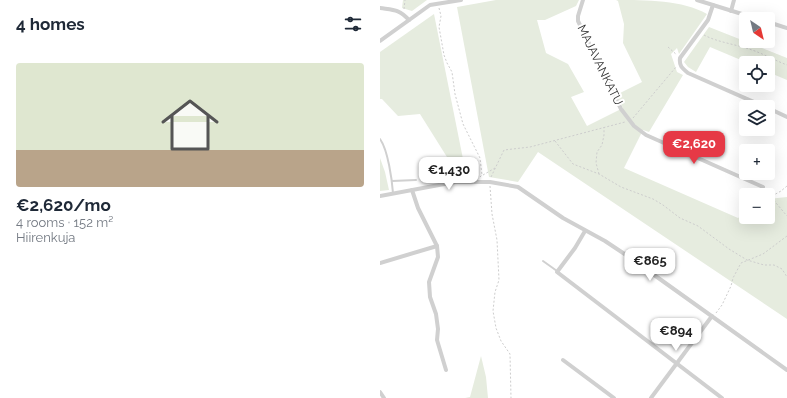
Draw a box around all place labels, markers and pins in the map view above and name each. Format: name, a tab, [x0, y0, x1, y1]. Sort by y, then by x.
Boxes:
pin: €2,620	[661, 131, 727, 165]
pin: €1,430	[416, 157, 482, 191]
pin: €865	[626, 248, 674, 282]
pin: €894	[652, 318, 700, 352]

